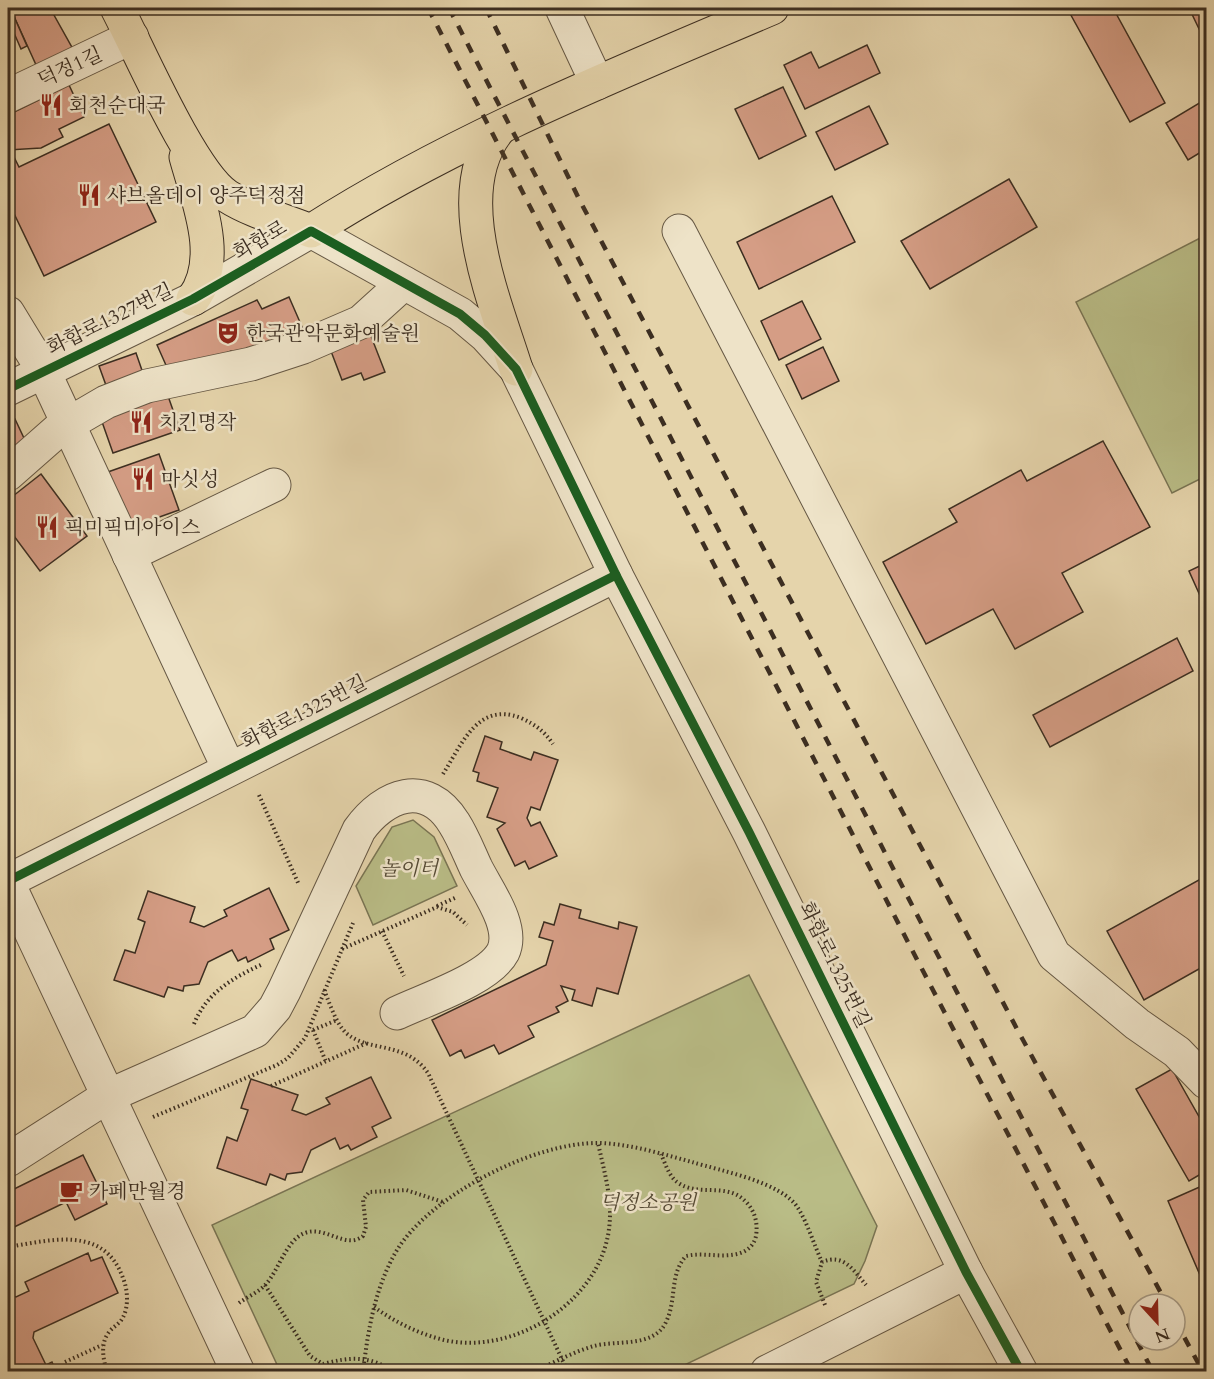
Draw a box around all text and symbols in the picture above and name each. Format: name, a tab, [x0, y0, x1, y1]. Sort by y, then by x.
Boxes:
street label: 덕정1길	[33, 40, 107, 94]
restaurant icon: 회천순대국	[38, 92, 64, 118]
place label: 회천순대국	[69, 92, 166, 119]
restaurant icon: 샤브올데이 양주덕정점	[76, 182, 102, 208]
place label: 샤브올데이 양주덕정점	[107, 182, 306, 209]
street label: 화합로	[228, 214, 292, 266]
street label: 화합로1327번길	[42, 277, 178, 361]
theatre icon: 한국관악문화예술원	[215, 320, 241, 346]
place label: 한국관악문화예술원	[246, 320, 420, 347]
restaurant icon: 치킨명작	[128, 409, 154, 435]
place label: 치킨명작	[159, 409, 237, 436]
restaurant icon: 마싯성	[130, 466, 156, 492]
place label: 마싯성	[161, 466, 219, 493]
restaurant icon: 픽미픽미아이스	[34, 514, 60, 540]
place label: 픽미픽미아이스	[65, 514, 200, 541]
street label: 화합로1325번길	[237, 669, 371, 755]
park label: 놀이터	[380, 855, 440, 882]
street label: 화합로1325번길	[793, 897, 877, 1033]
cafe icon: 카페만월경	[58, 1178, 84, 1204]
place label: 카페만월경	[89, 1178, 186, 1205]
park label: 덕정소공원	[600, 1189, 698, 1216]
north arrow	[1127, 1292, 1187, 1352]
text: N	[1152, 1322, 1173, 1348]

